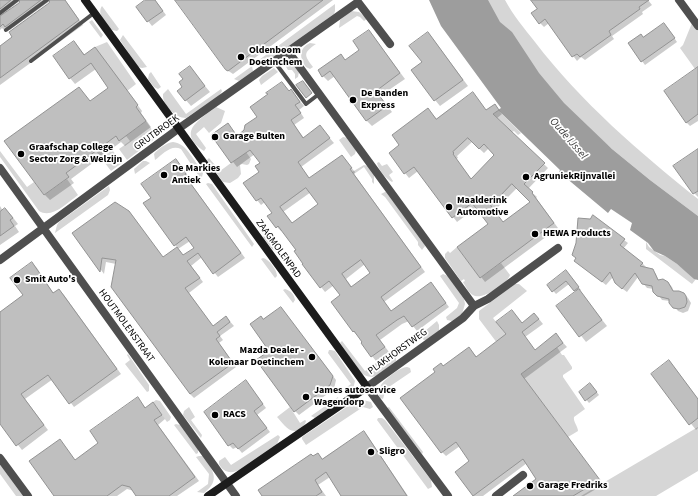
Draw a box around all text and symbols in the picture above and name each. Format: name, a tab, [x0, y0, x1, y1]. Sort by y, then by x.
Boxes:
place label: Oldenboom Doetinchem	[249, 45, 302, 68]
marker: Oldenboom Doetinchem	[236, 52, 246, 62]
place label: De Banden Express	[361, 88, 408, 112]
marker: De Banden Express	[348, 95, 358, 105]
street label: GRUTBROEK	[132, 113, 182, 153]
water label: Oude IJssel	[546, 116, 590, 162]
place label: Garage Bulten	[223, 131, 285, 143]
marker: Garage Bulten	[210, 132, 220, 142]
place label: Graafschap College Sector Zorg & Welzijn	[29, 142, 122, 166]
marker: Graafschap College Sector Zorg & Welzijn	[16, 149, 26, 159]
place label: De Markies Antiek	[172, 163, 220, 186]
marker: De Markies Antiek	[159, 170, 169, 180]
place label: AgruniekRijnvallei	[534, 171, 615, 183]
marker: AgruniekRijnvallei	[521, 172, 531, 182]
place label: Maalderink Automotive	[457, 195, 508, 218]
marker: Maalderink Automotive	[444, 202, 454, 212]
street label: ZAAGMOLENPAD	[253, 217, 303, 281]
place label: HEWA Products	[543, 228, 611, 240]
marker: HEWA Products	[530, 229, 540, 239]
place label: Smit Auto's	[25, 274, 75, 286]
marker: Smit Auto's	[12, 275, 22, 285]
street label: HOUTMOLENSTRAAT	[96, 287, 156, 365]
street label: PLAKHORSTWEG	[366, 326, 430, 378]
place label: Mazda Dealer - Kolenaar Doetinchem	[209, 345, 304, 368]
marker: Mazda Dealer - Kolenaar Doetinchem	[307, 352, 317, 362]
place label: James autoservice Wagendorp	[314, 385, 396, 408]
marker: James autoservice Wagendorp	[301, 392, 311, 402]
place label: RACS	[223, 409, 246, 421]
marker: RACS	[210, 410, 220, 420]
place label: Sligro	[379, 446, 405, 458]
marker: Sligro	[366, 447, 376, 457]
place label: Garage Fredriks	[538, 480, 607, 492]
marker: Garage Fredriks	[525, 481, 535, 491]

